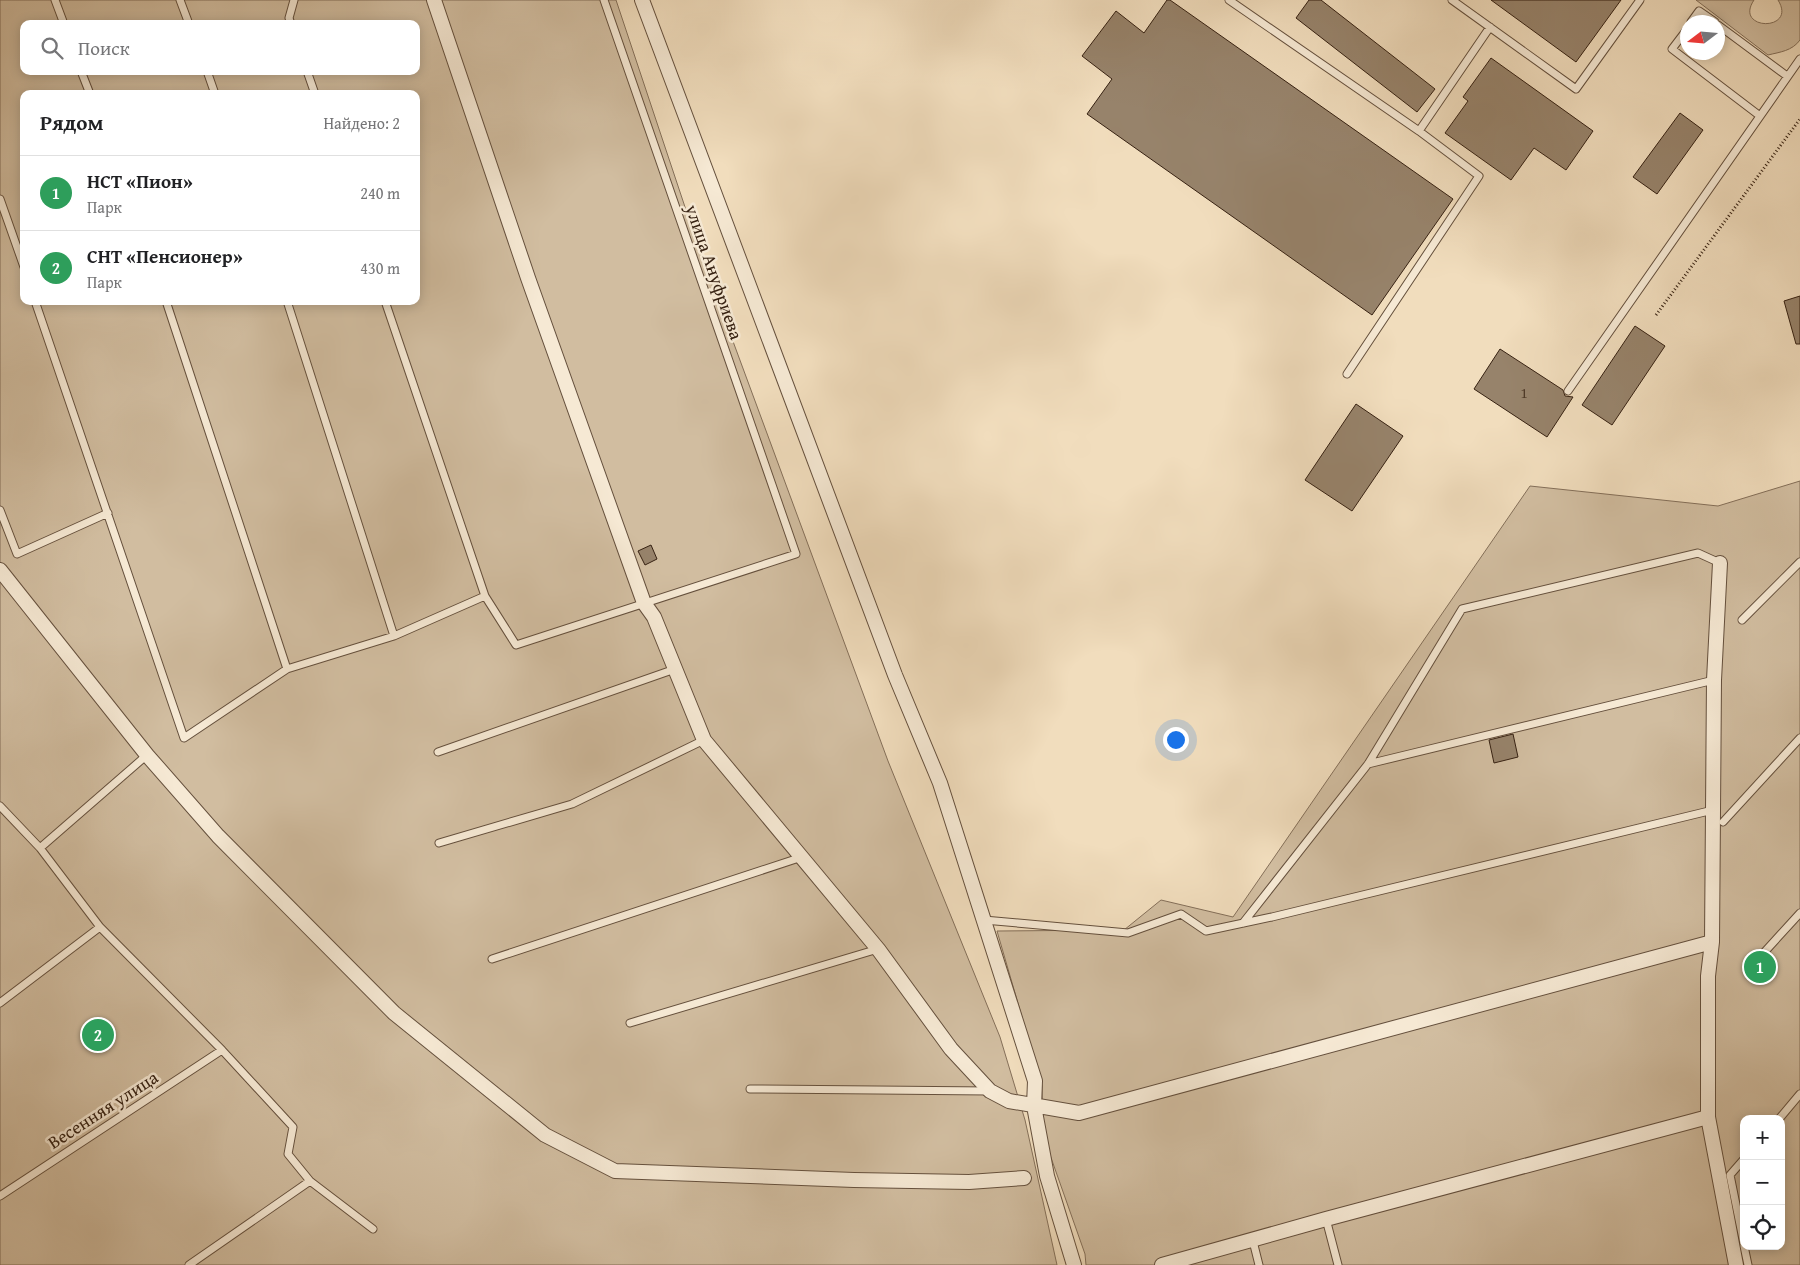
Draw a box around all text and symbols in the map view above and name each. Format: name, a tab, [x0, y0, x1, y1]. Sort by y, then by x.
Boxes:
north arrow	[1680, 15, 1725, 60]
search box	[20, 20, 420, 75]
icon: search	[38, 34, 66, 62]
text: Поиск	[78, 34, 130, 62]
text: Рядом	[40, 107, 103, 138]
text: Найдено: 2	[323, 111, 400, 135]
text: НСТ «Пион»	[87, 167, 193, 195]
text: 1	[52, 181, 60, 205]
text: 240 m	[360, 181, 400, 205]
text: Парк	[87, 195, 122, 219]
street label: улица Ануфриева	[678, 200, 750, 343]
text: СНТ «Пенсионер»	[87, 242, 243, 270]
text: 2	[52, 256, 60, 280]
text: 430 m	[360, 256, 400, 280]
text: Парк	[87, 270, 122, 294]
house number: 1	[1520, 382, 1528, 403]
your location	[1163, 727, 1189, 753]
pin: 1	[1744, 948, 1776, 986]
pin: 2	[82, 1016, 114, 1054]
street label: Весенняя улица	[42, 1064, 164, 1155]
map controls	[1740, 1115, 1785, 1250]
button: +	[1740, 1115, 1785, 1160]
button: −	[1740, 1160, 1785, 1205]
button: locate	[1740, 1205, 1785, 1250]

